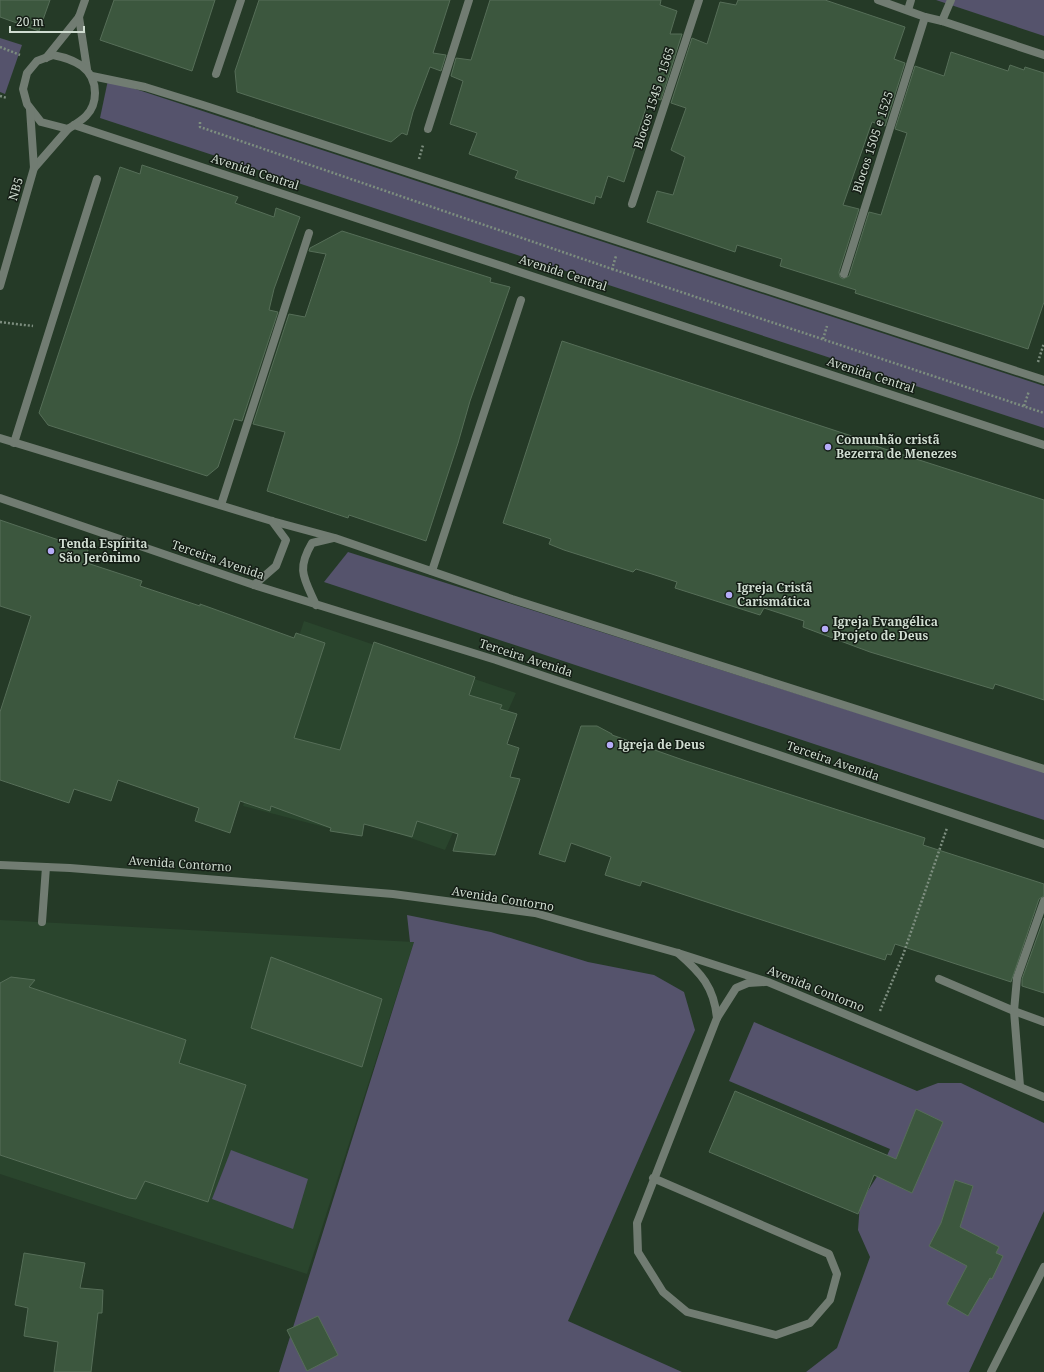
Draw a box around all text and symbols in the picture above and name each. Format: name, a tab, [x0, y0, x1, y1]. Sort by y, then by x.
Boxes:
scale bar	[10, 8, 84, 34]
text: 20 m	[16, 13, 44, 30]
street label: Blocos 1545 e 1565	[629, 45, 678, 151]
street label: Blocos 1505 e 1525	[848, 89, 897, 195]
street label: Avenida Central	[209, 149, 302, 194]
street label: NB5	[4, 175, 27, 203]
street label: Avenida Central	[517, 250, 610, 295]
street label: Avenida Central	[825, 352, 918, 397]
place label: Comunhão cristã Bezerra de Menezes	[836, 431, 957, 462]
marker: Comunhão cristã Bezerra de Menezes	[823, 442, 833, 452]
place label: Tenda Espírita São Jerônimo	[59, 535, 147, 566]
street label: Terceira Avenida	[169, 536, 267, 583]
marker: Tenda Espírita São Jerônimo	[46, 546, 56, 556]
place label: Igreja Cristã Carismática	[737, 579, 813, 610]
marker: Igreja Cristã Carismática	[724, 590, 734, 600]
place label: Igreja Evangélica Projeto de Deus	[833, 613, 938, 644]
marker: Igreja Evangélica Projeto de Deus	[820, 624, 830, 634]
street label: Terceira Avenida	[477, 634, 575, 681]
place label: Igreja de Deus	[618, 736, 705, 753]
street label: Terceira Avenida	[784, 737, 882, 784]
marker: Igreja de Deus	[605, 740, 615, 750]
street label: Avenida Contorno	[128, 851, 232, 876]
street label: Avenida Contorno	[451, 882, 556, 915]
street label: Avenida Contorno	[765, 961, 867, 1016]

